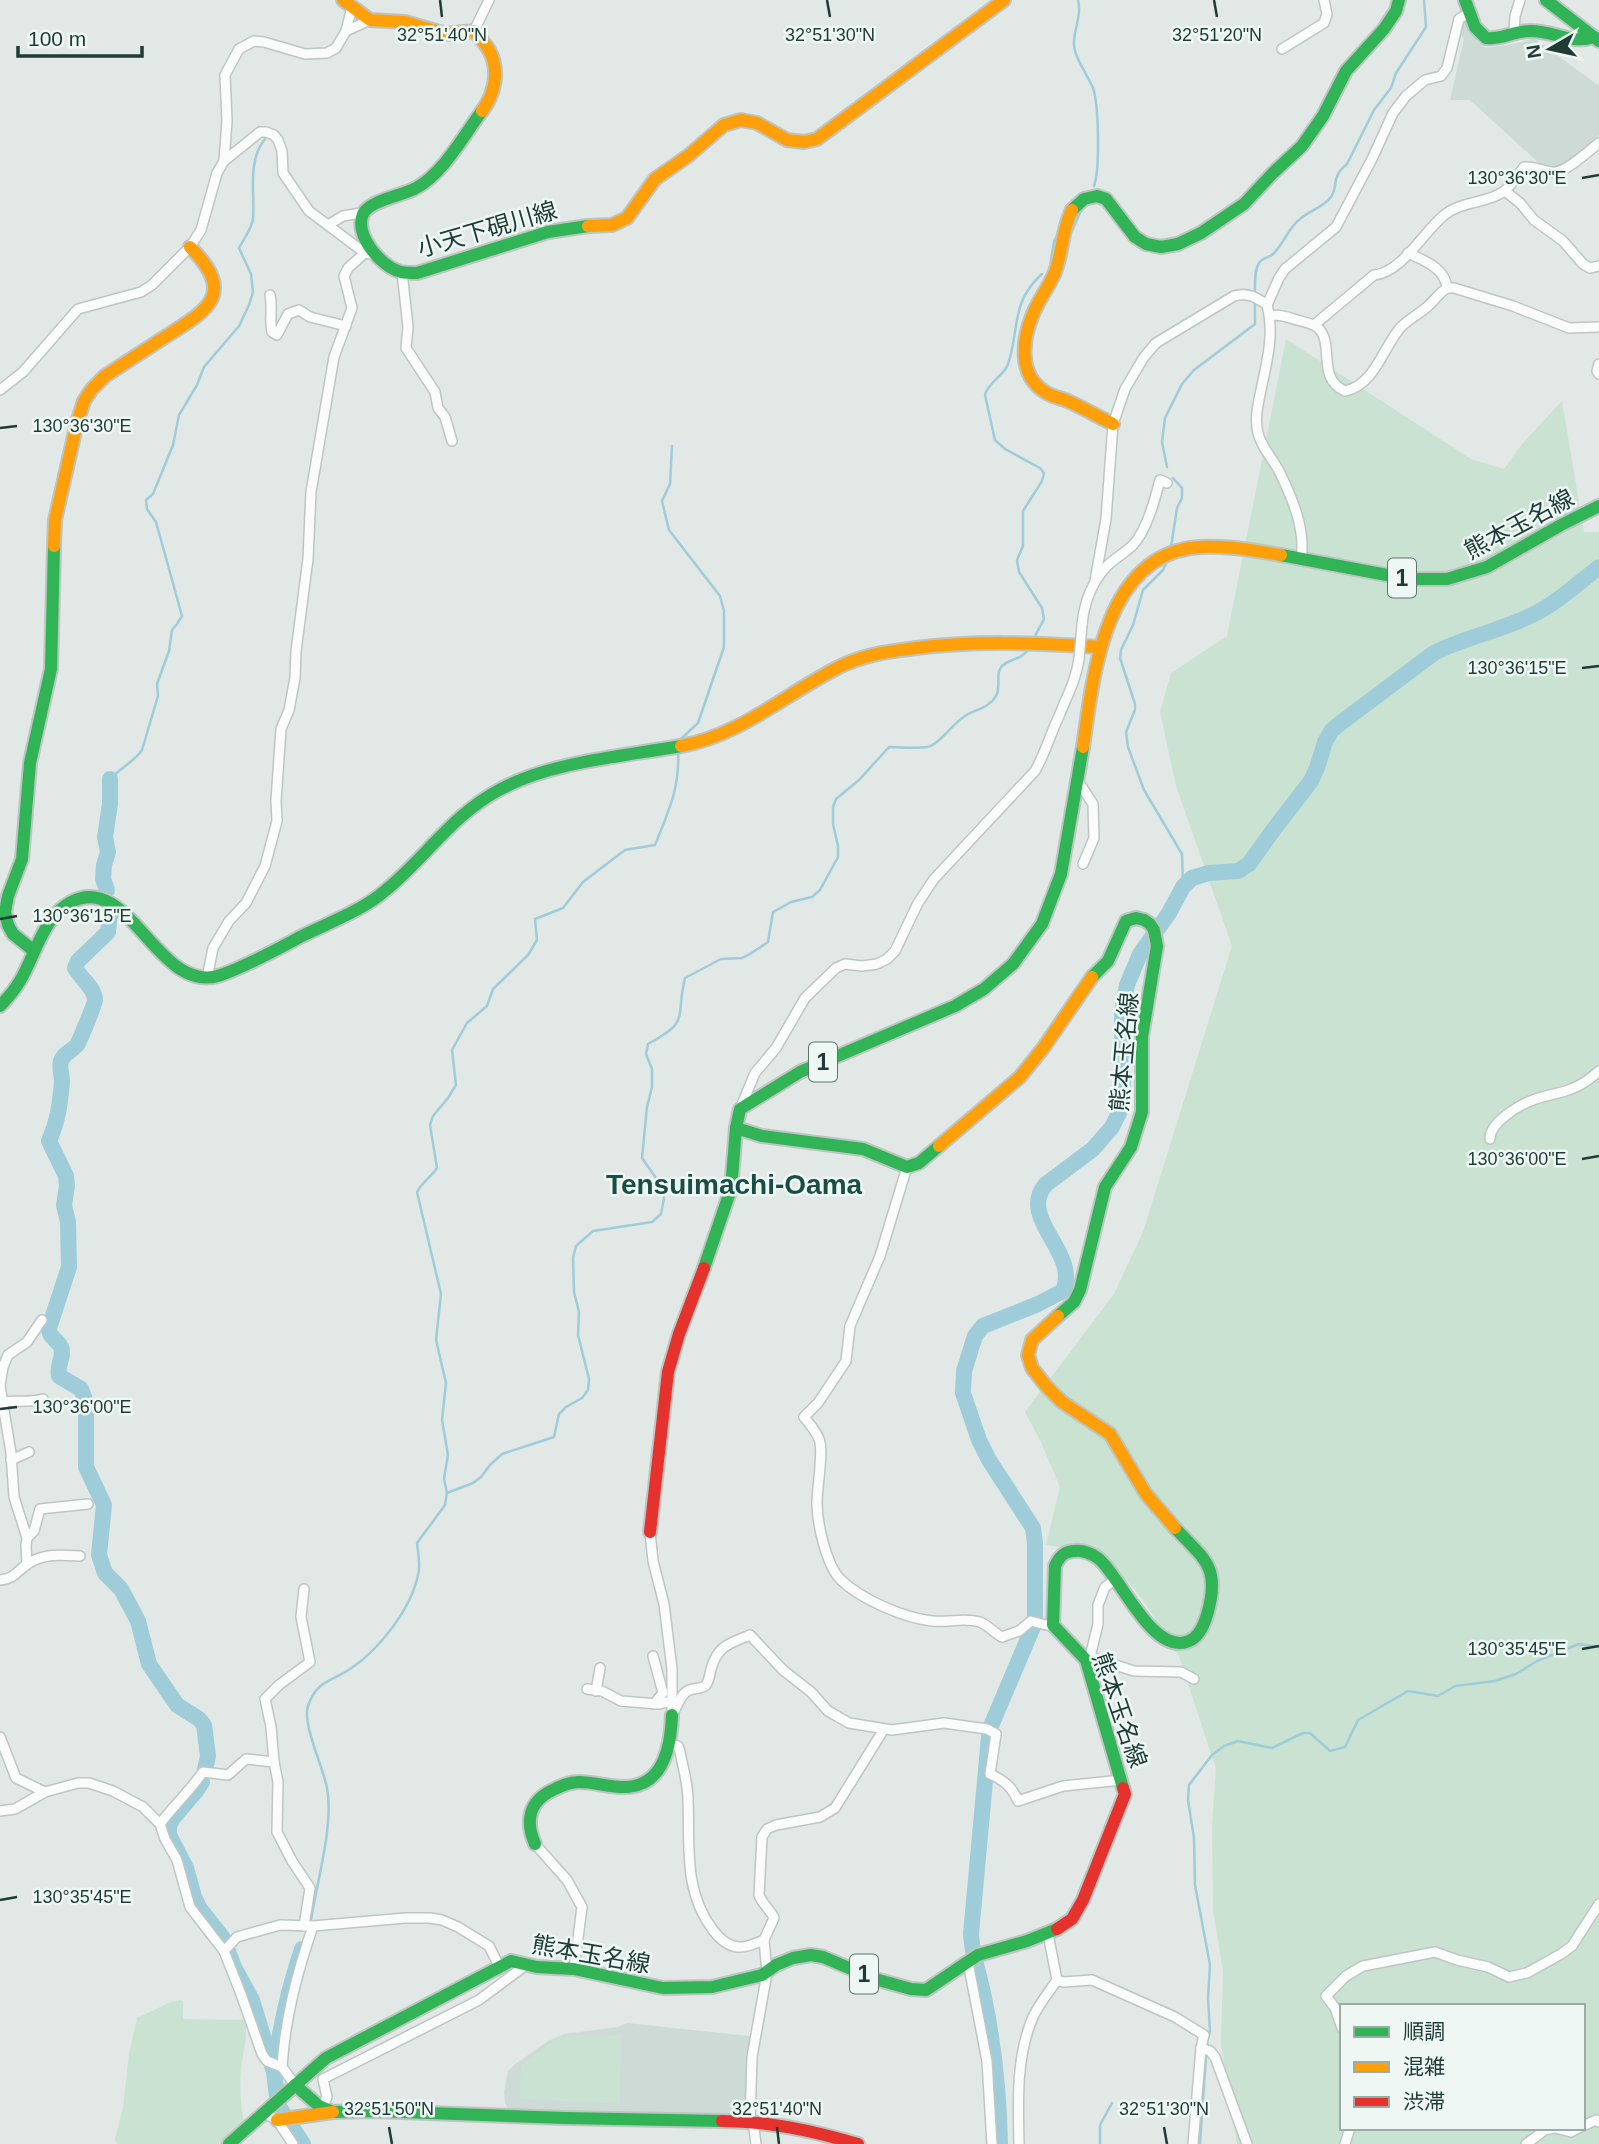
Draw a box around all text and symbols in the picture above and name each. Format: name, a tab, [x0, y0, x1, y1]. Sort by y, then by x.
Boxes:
scale bar	[18, 14, 142, 58]
north arrow	[1515, 14, 1585, 84]
text: 32°51'40"N	[397, 25, 487, 45]
text: 32°51'30"N	[785, 25, 875, 45]
text: 32°51'20"N	[1172, 25, 1262, 45]
text: 100 m	[28, 27, 86, 50]
text: N	[1522, 43, 1545, 60]
text: 130°36'30"E	[1467, 168, 1567, 188]
street label: 小天下硯川線	[414, 196, 560, 262]
text: 130°36'30"E	[32, 416, 132, 436]
street label: 熊本玉名線	[1460, 484, 1578, 564]
road number: 1	[1388, 558, 1416, 598]
text: 130°36'15"E	[1467, 658, 1567, 678]
text: 130°36'15"E	[32, 906, 132, 926]
street label: 熊本玉名線	[1105, 991, 1143, 1113]
road number: 1	[809, 1042, 837, 1082]
text: 130°36'00"E	[1467, 1149, 1567, 1169]
district label: Tensuimachi-Oama	[606, 1169, 863, 1200]
text: 130°36'00"E	[32, 1397, 132, 1417]
text: 130°35'45"E	[1467, 1639, 1567, 1659]
street label: 熊本玉名線	[1088, 1649, 1152, 1771]
text: 130°35'45"E	[32, 1887, 132, 1907]
street label: 熊本玉名線	[530, 1930, 652, 1978]
road number: 1	[850, 1954, 878, 1994]
legend	[1340, 2004, 1585, 2130]
text: 順調	[1403, 2020, 1445, 2043]
text: 混雑	[1403, 2055, 1445, 2078]
text: 渋滞	[1403, 2090, 1445, 2113]
text: 32°51'50"N	[344, 2099, 434, 2119]
text: 32°51'40"N	[732, 2099, 822, 2119]
text: 32°51'30"N	[1119, 2099, 1209, 2119]

